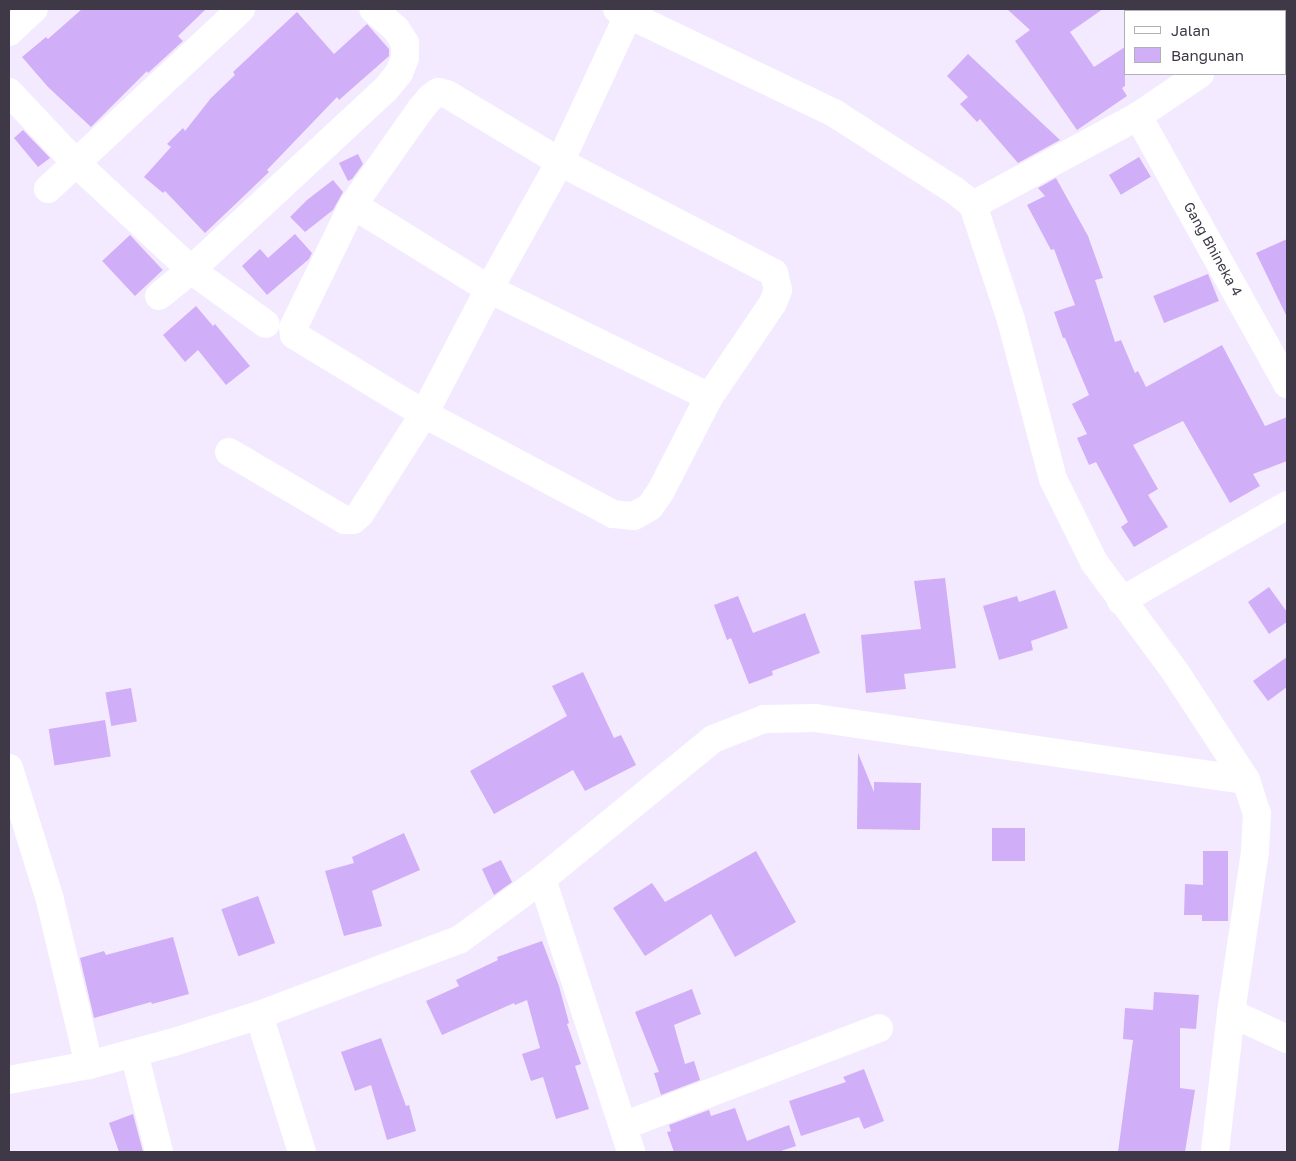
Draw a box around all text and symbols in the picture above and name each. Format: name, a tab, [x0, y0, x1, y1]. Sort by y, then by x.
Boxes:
legend	[1124, 10, 1286, 75]
text: Jalan	[1171, 21, 1210, 39]
text: Bangunan	[1171, 46, 1244, 64]
street label: Gang Bhineka 4	[1180, 199, 1246, 299]

